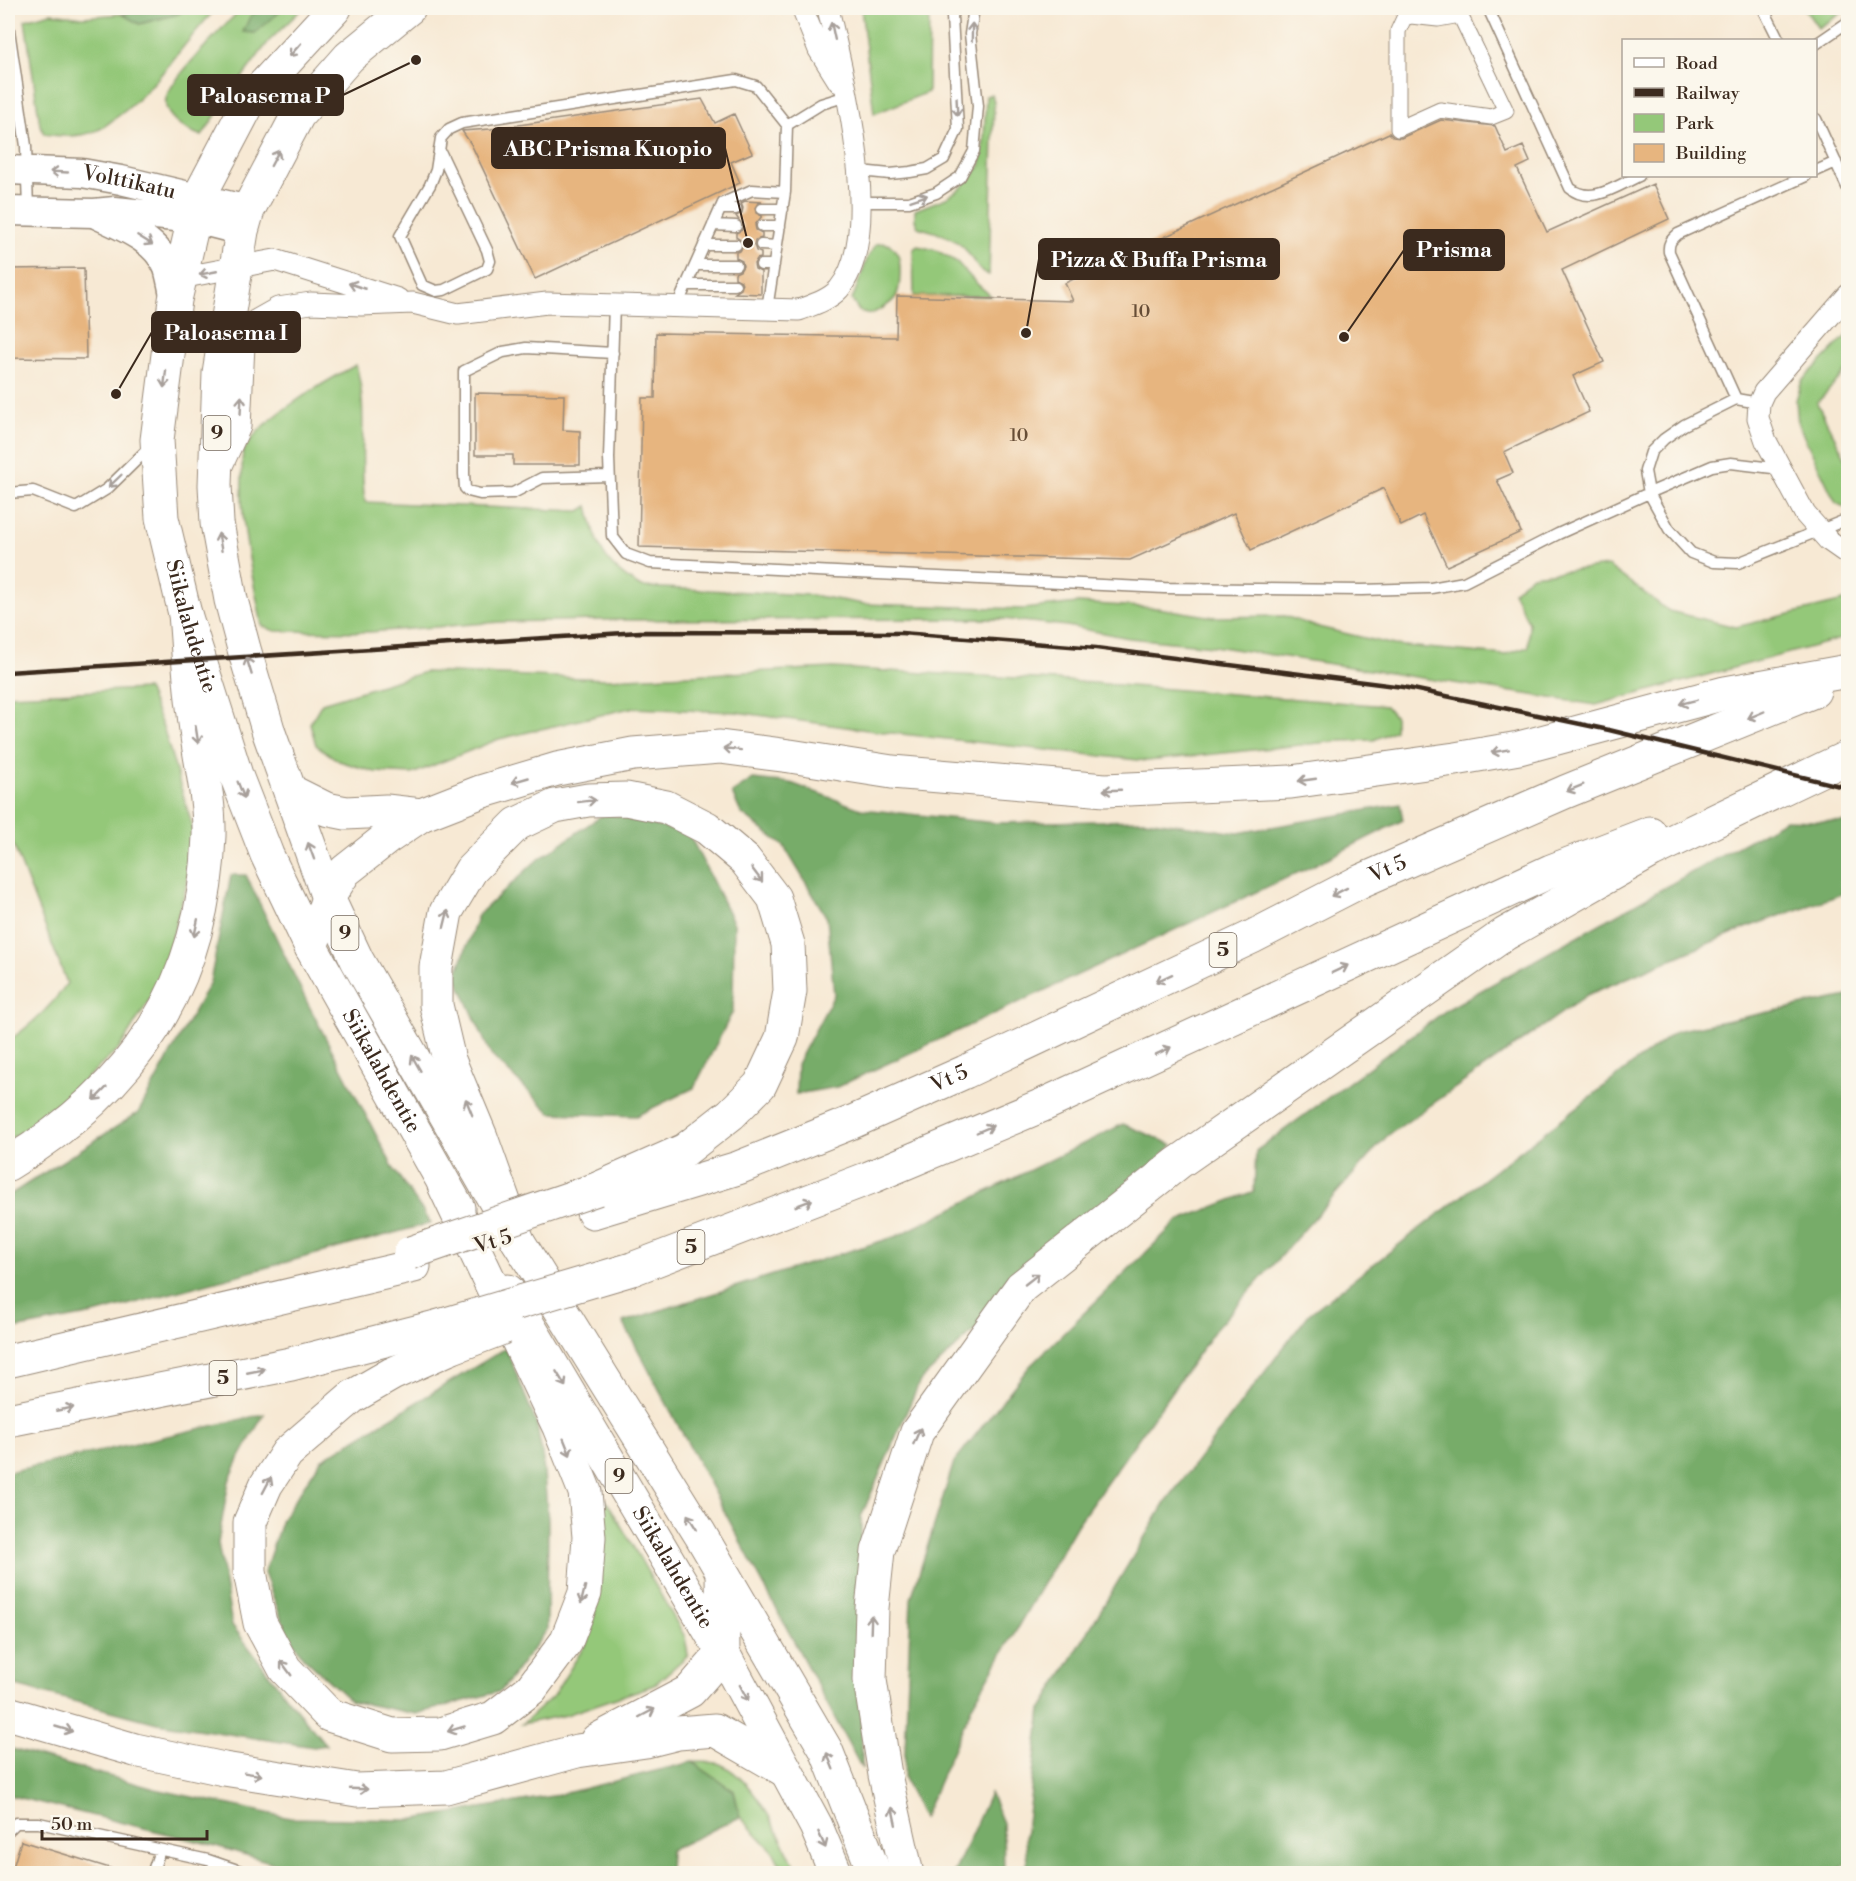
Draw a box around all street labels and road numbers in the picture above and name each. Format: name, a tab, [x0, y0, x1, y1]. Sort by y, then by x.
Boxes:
street label: Volttikatu	[79, 160, 178, 205]
road number: 9	[204, 416, 230, 450]
street label: Siikalahdentie	[159, 557, 222, 696]
street label: Vt 5	[1364, 850, 1411, 889]
road number: 9	[332, 916, 358, 950]
road number: 5	[1210, 933, 1236, 967]
street label: Siikalahdentie	[336, 1005, 426, 1138]
street label: Vt 5	[926, 1059, 972, 1099]
street label: Vt 5	[470, 1224, 515, 1260]
road number: 5	[678, 1230, 704, 1264]
road number: 5	[210, 1361, 236, 1395]
road number: 9	[606, 1459, 632, 1493]
street label: Siikalahdentie	[626, 1502, 719, 1634]

